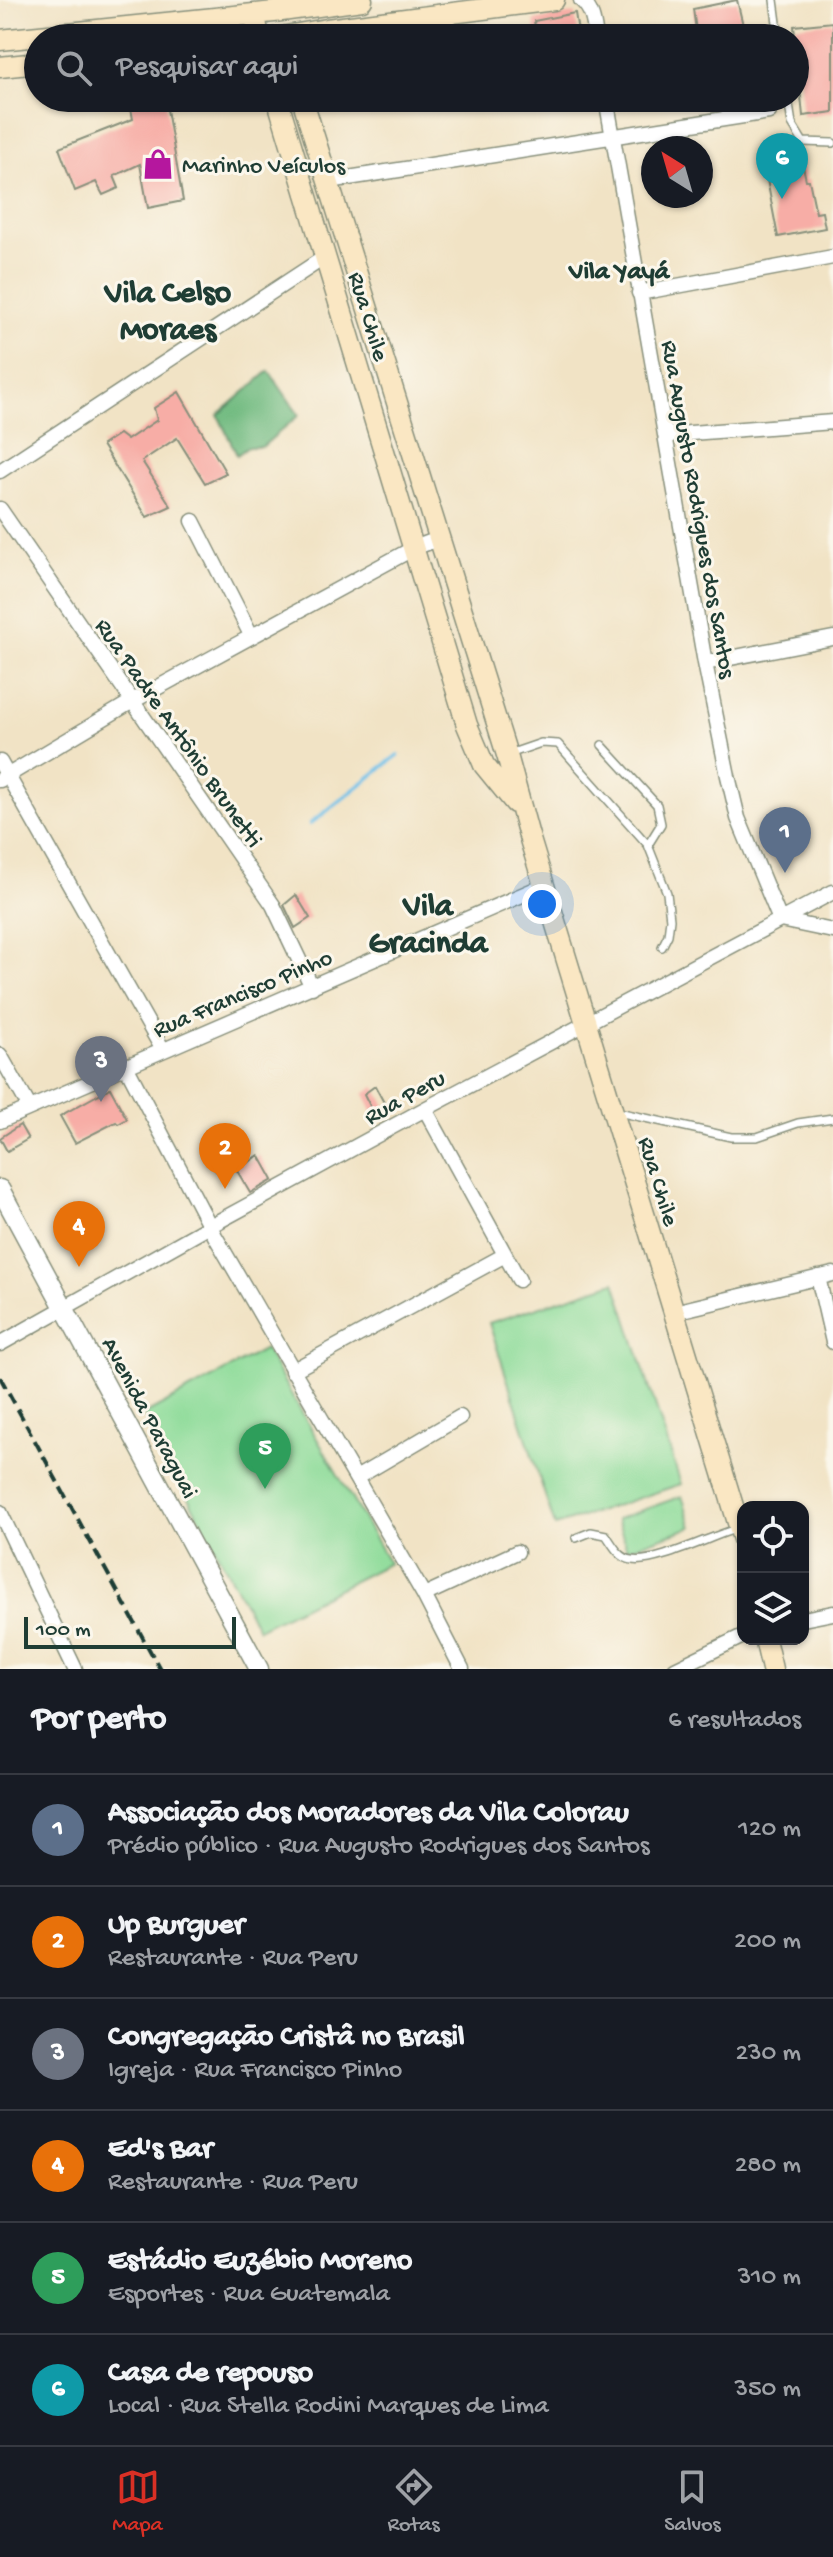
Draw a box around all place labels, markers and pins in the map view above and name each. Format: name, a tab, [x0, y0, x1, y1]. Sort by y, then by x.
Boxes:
pin: 6	[756, 133, 808, 199]
shop icon: Marinho Veículos	[141, 147, 175, 181]
place label: Marinho Veículos	[182, 153, 346, 182]
pin: 1	[759, 807, 811, 873]
pin: 3	[75, 1036, 127, 1102]
pin: 2	[199, 1123, 251, 1189]
pin: 4	[53, 1201, 105, 1267]
pin: 5	[239, 1423, 291, 1489]

